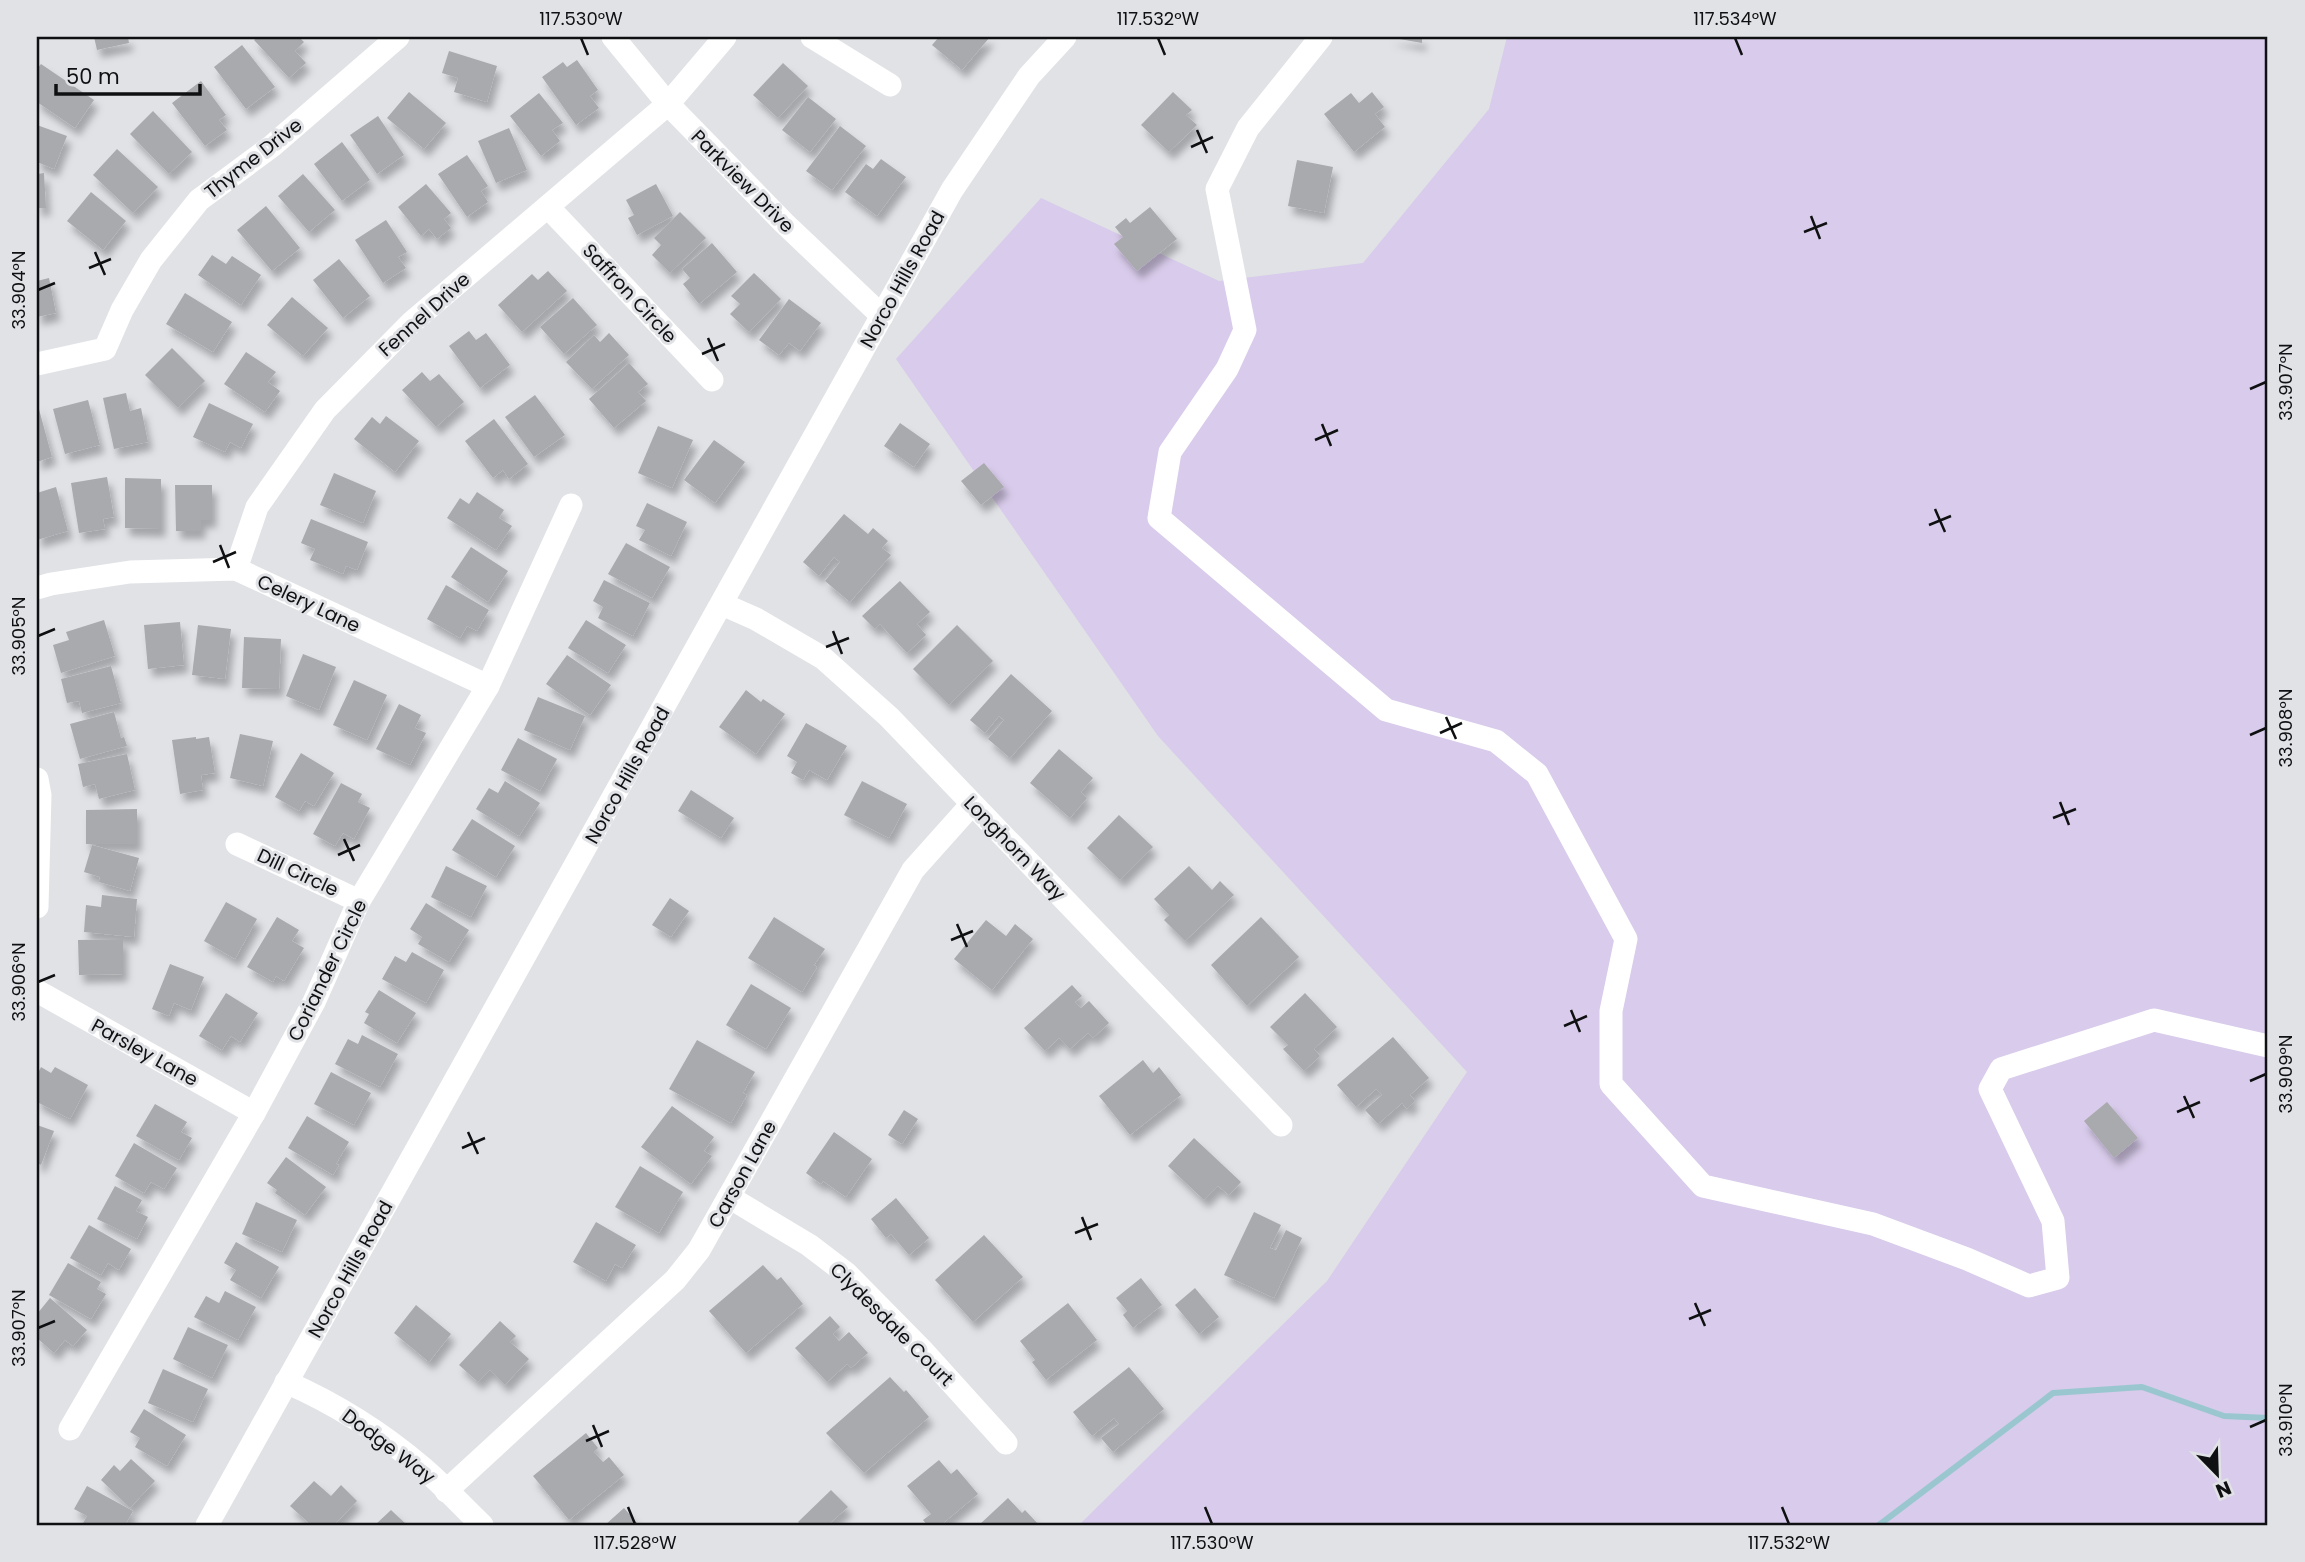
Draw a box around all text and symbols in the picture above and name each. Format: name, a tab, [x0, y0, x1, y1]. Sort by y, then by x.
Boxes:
text: 117.530°W	[539, 6, 623, 31]
text: 117.532°W	[1117, 6, 1200, 31]
text: 117.534°W	[1693, 6, 1777, 31]
scale bar	[56, 52, 200, 96]
text: 50 m	[66, 62, 120, 91]
street label: Thyme Drive	[199, 112, 308, 205]
street label: Parkview Drive	[685, 124, 800, 239]
street label: Norco Hills Road	[854, 206, 951, 353]
street label: Saffron Circle	[576, 238, 683, 349]
text: 33.904°N	[6, 251, 31, 329]
street label: Fennel Drive	[373, 266, 476, 363]
text: 33.907°N	[2273, 343, 2298, 421]
street label: Celery Lane	[253, 568, 365, 639]
text: 33.905°N	[6, 597, 31, 675]
text: 33.908°N	[2273, 688, 2298, 768]
street label: Norco Hills Road	[579, 702, 676, 849]
street label: Longhorn Way	[958, 790, 1072, 907]
street label: Dill Circle	[253, 842, 343, 903]
street label: Coriander Circle	[281, 895, 374, 1046]
text: 33.906°N	[6, 942, 31, 1022]
street label: Parsley Lane	[87, 1012, 203, 1093]
text: 33.909°N	[2273, 1034, 2298, 1114]
street label: Carson Lane	[702, 1116, 783, 1233]
street label: Norco Hills Road	[302, 1196, 399, 1343]
street label: Clydesdale Court	[824, 1257, 960, 1392]
text: 33.907°N	[6, 1289, 31, 1367]
text: 33.910°N	[2273, 1383, 2298, 1457]
street label: Dodge Way	[337, 1402, 441, 1491]
north arrow	[2182, 1440, 2252, 1510]
text: N	[2212, 1474, 2235, 1504]
text: 117.528°W	[593, 1530, 677, 1555]
text: 117.530°W	[1170, 1530, 1254, 1555]
text: 117.532°W	[1748, 1530, 1831, 1555]

